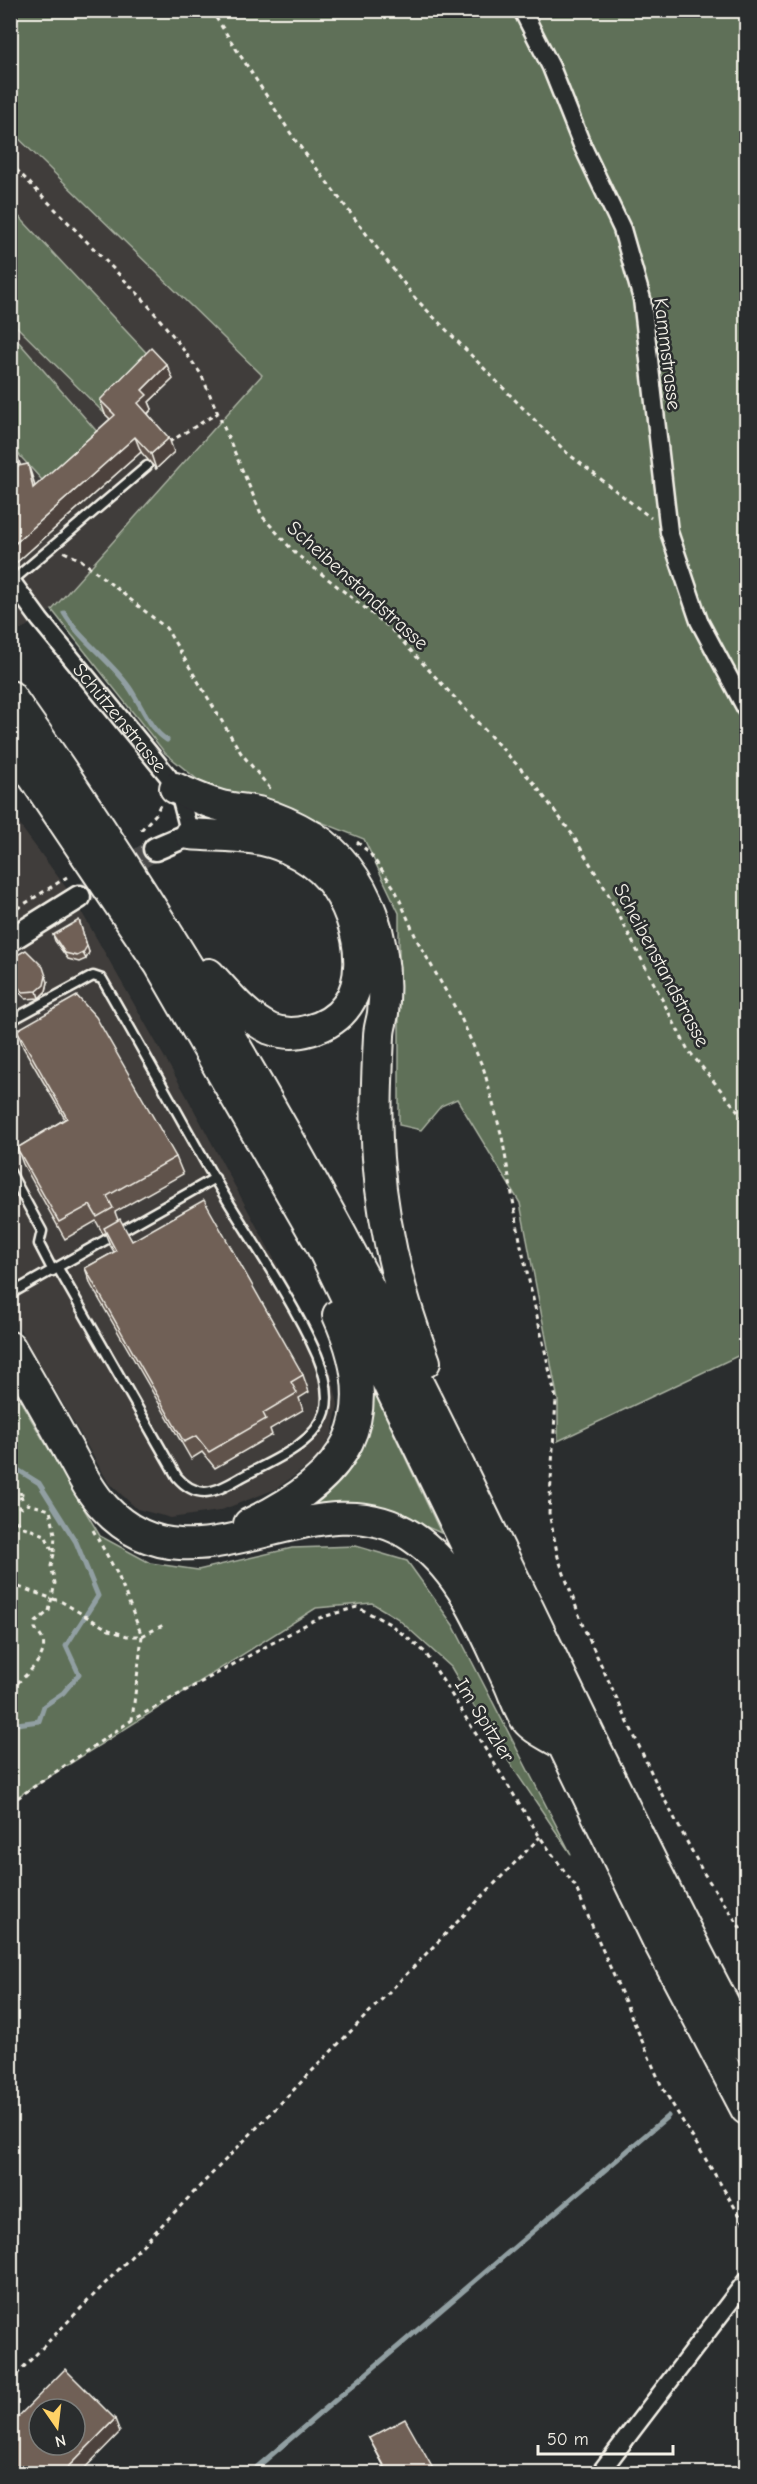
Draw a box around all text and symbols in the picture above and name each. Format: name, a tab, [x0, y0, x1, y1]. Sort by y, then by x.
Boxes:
street label: Kammstrasse	[649, 297, 686, 412]
street label: Scheibenstandstrasse	[282, 516, 433, 655]
street label: Schützenstrasse	[68, 658, 171, 777]
street label: Scheibenstandstrasse	[609, 880, 714, 1051]
street label: Im Spitzler	[450, 1674, 519, 1766]
north arrow	[27, 2397, 87, 2457]
scale bar	[538, 2418, 673, 2456]
text: 50 m	[547, 2429, 589, 2450]
text: N	[53, 2431, 68, 2451]

